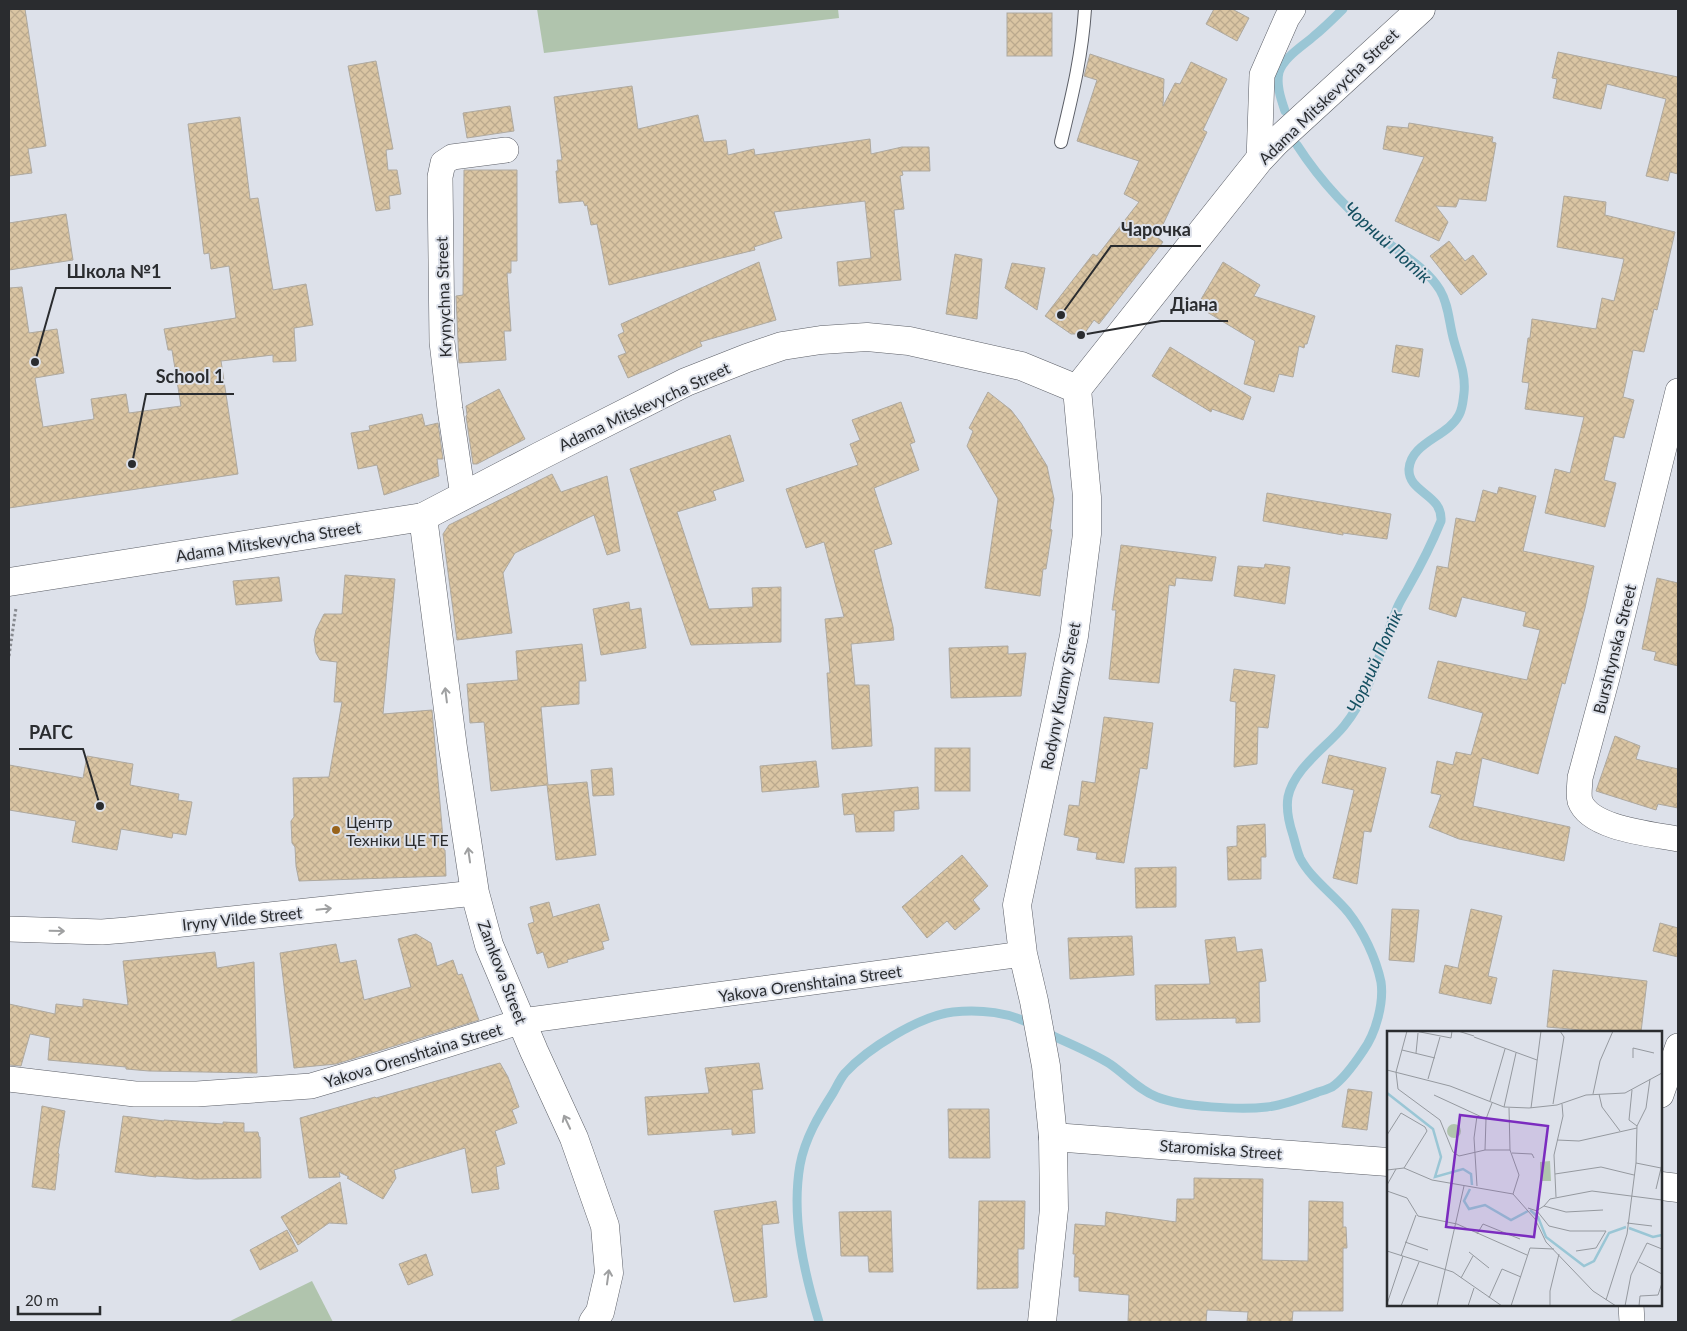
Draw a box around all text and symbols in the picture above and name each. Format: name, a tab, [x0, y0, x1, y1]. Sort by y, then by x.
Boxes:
street label: Adama Mitskevycha Street	[1254, 24, 1402, 168]
water label: Чорний Потік	[1339, 197, 1437, 287]
callout: Чарочка	[1111, 213, 1201, 246]
text: Чарочка	[1121, 218, 1191, 240]
street label: Krynychna Street	[431, 236, 455, 358]
callout: Школа №1	[56, 255, 171, 288]
text: Школа №1	[67, 260, 161, 282]
callout: Діана	[1161, 288, 1228, 321]
text: Діана	[1170, 293, 1218, 315]
street label: Adama Mitskevycha Street	[555, 358, 733, 454]
callout: School 1	[146, 361, 234, 394]
text: School 1	[156, 365, 224, 387]
street label: Adama Mitskevycha Street	[174, 517, 362, 565]
street label: Burshtynska Street	[1589, 582, 1639, 716]
water label: Чорний Потік	[1341, 606, 1407, 716]
street label: Rodyny Kuzmy Street	[1036, 620, 1084, 771]
one-way arrow	[441, 687, 451, 703]
callout: РАГС	[19, 716, 83, 749]
text: РАГС	[29, 721, 73, 743]
place label: Центр Техніки ЦЕ ТЕ	[346, 812, 449, 849]
marker: Центр Техніки ЦЕ ТЕ	[330, 824, 342, 836]
one-way arrow	[464, 848, 474, 864]
street label: Iryny Vilde Street	[181, 902, 303, 934]
one-way arrow	[315, 904, 331, 914]
street label: Zamkova Street	[475, 917, 532, 1027]
one-way arrow	[49, 926, 65, 935]
street label: Yakova Orenshtaina Street	[717, 961, 903, 1005]
street label: Yakova Orenshtaina Street	[322, 1019, 504, 1091]
inset map	[1387, 1031, 1662, 1306]
one-way arrow	[561, 1115, 571, 1130]
street label: Staromiska Street	[1159, 1135, 1283, 1163]
one-way arrow	[603, 1269, 613, 1285]
scale bar	[18, 1284, 100, 1316]
text: 20 m	[25, 1291, 59, 1309]

